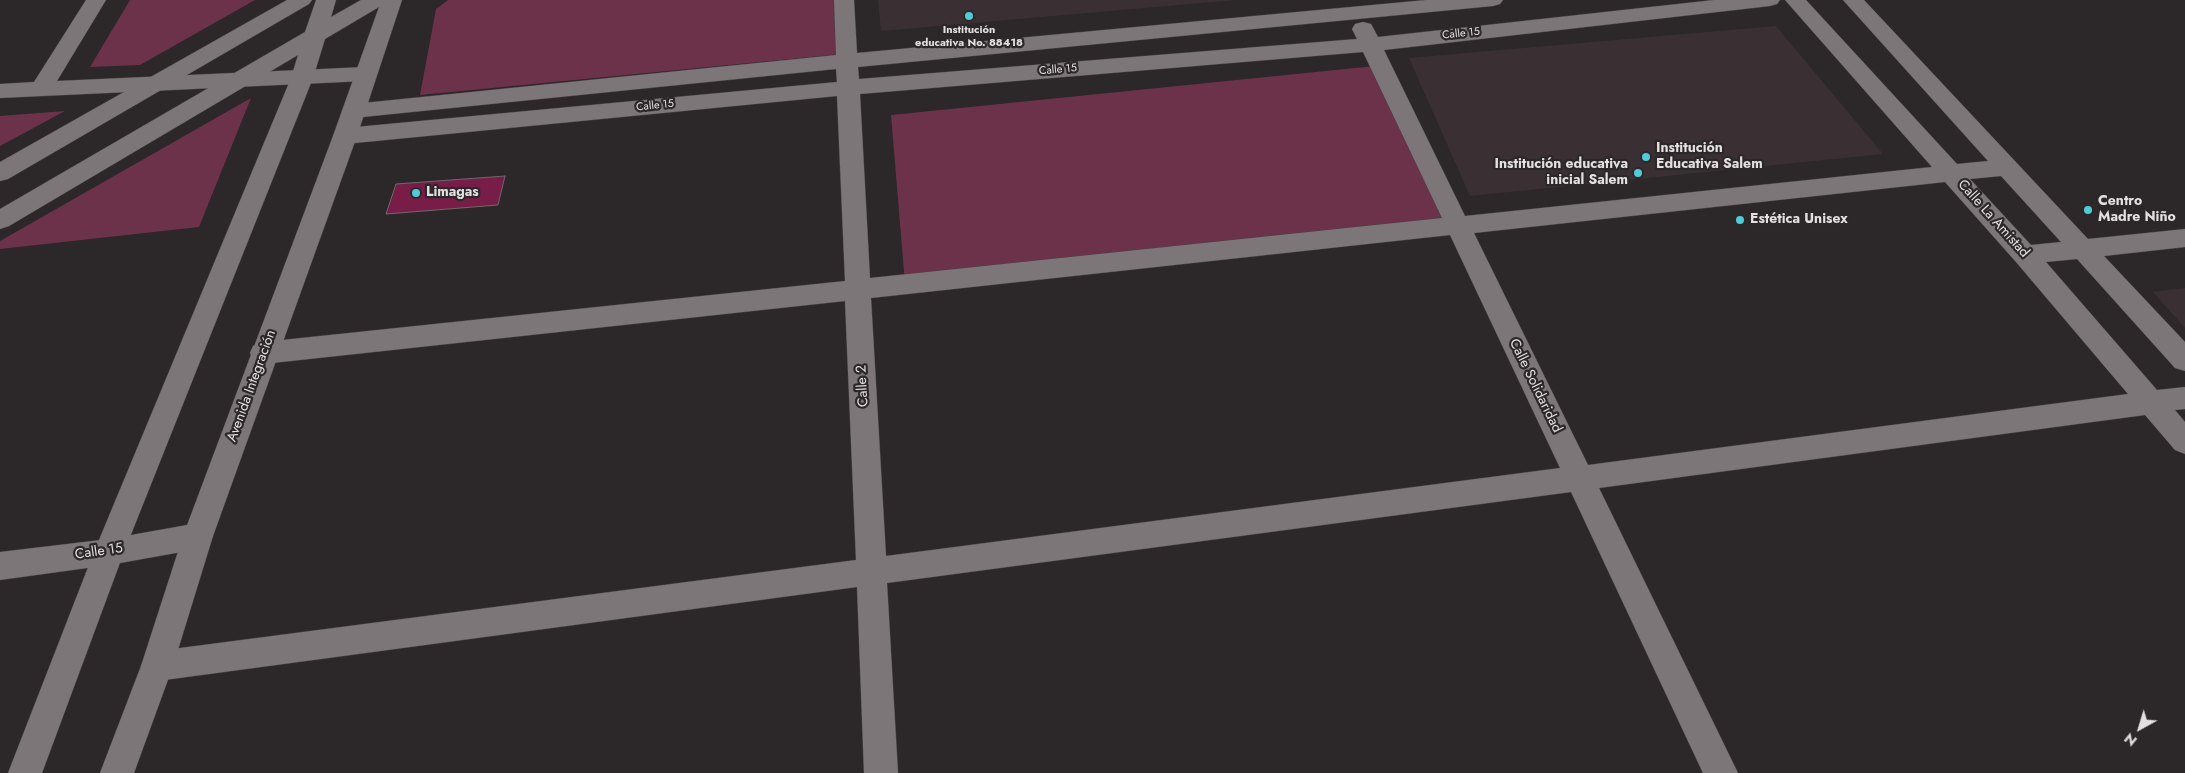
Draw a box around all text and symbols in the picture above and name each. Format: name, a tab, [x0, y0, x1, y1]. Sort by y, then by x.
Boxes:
marker: Institución educativa No. 88418	[963, 10, 975, 22]
place label: Institución educativa No. 88418	[915, 23, 1023, 49]
street label: Calle 15	[1441, 25, 1481, 43]
street label: Calle 15	[1038, 62, 1078, 78]
street label: Calle 15	[635, 97, 675, 115]
place label: Institución Educativa Salem	[1656, 141, 1763, 174]
marker: Institución Educativa Salem	[1640, 151, 1652, 163]
place label: Institución educativa inicial Salem	[1495, 157, 1628, 190]
marker: Institución educativa inicial Salem	[1632, 167, 1644, 179]
street label: Calle La Amistad	[1954, 177, 2032, 261]
place label: Limagas	[426, 185, 479, 201]
marker: Limagas	[410, 187, 422, 199]
place label: Centro Madre Niño	[2098, 194, 2176, 226]
marker: Centro Madre Niño	[2082, 204, 2094, 216]
place label: Estética Unisex	[1750, 212, 1848, 228]
marker: Estética Unisex	[1734, 214, 1746, 226]
street label: Avenida Integración	[224, 328, 280, 444]
street label: Calle Solidaridad	[1505, 336, 1565, 436]
street label: Calle 2	[854, 365, 872, 407]
street label: Calle 15	[74, 540, 124, 564]
north arrow	[2115, 703, 2165, 753]
text: N	[2120, 728, 2141, 751]

